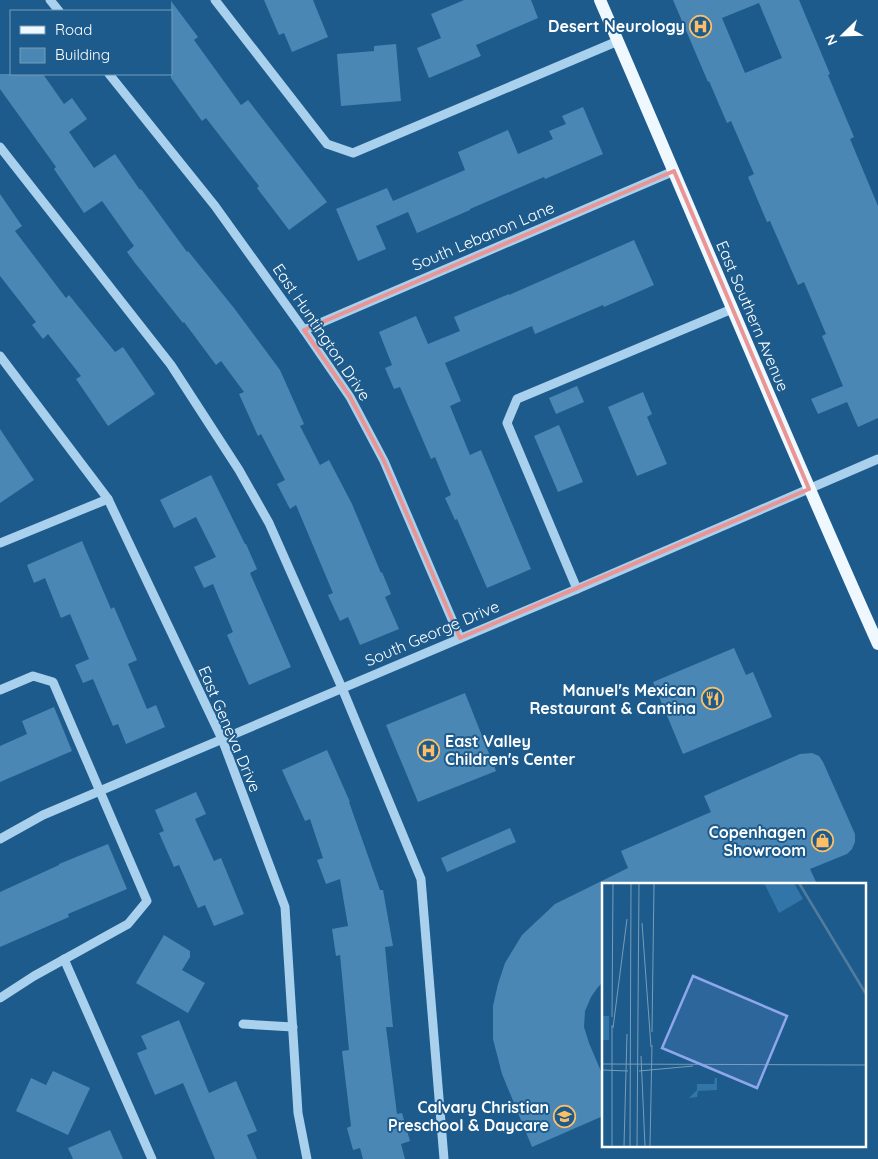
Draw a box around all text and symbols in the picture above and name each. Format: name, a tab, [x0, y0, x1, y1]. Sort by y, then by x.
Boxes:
legend	[10, 10, 172, 75]
north arrow	[818, 10, 868, 60]
hospital icon: Desert Neurology	[689, 14, 713, 38]
place label: Desert Neurology	[548, 16, 685, 36]
text: Road	[55, 20, 92, 39]
text: N	[821, 32, 841, 48]
text: Building	[55, 45, 110, 64]
street label: South Lebanon Lane	[409, 197, 557, 275]
street label: East Southern Avenue	[712, 238, 794, 394]
street label: East Huntington Drive	[269, 260, 375, 404]
street label: South George Drive	[362, 596, 502, 670]
street label: East Geneva Drive	[194, 663, 266, 795]
place label: Manuel's Mexican Restaurant & Cantina	[529, 680, 696, 718]
restaurant icon: Manuel's Mexican Restaurant & Cantina	[700, 687, 724, 711]
place label: East Valley Children's Center	[445, 731, 575, 769]
hospital icon: East Valley Children's Center	[417, 738, 441, 762]
place label: Copenhagen Showroom	[709, 822, 806, 860]
shop icon: Copenhagen Showroom	[810, 829, 834, 853]
inset map	[602, 883, 866, 1146]
place label: Calvary Christian Preschool & Daycare	[388, 1097, 549, 1135]
school or university icon: Calvary Christian Preschool & Daycare	[553, 1104, 577, 1128]

